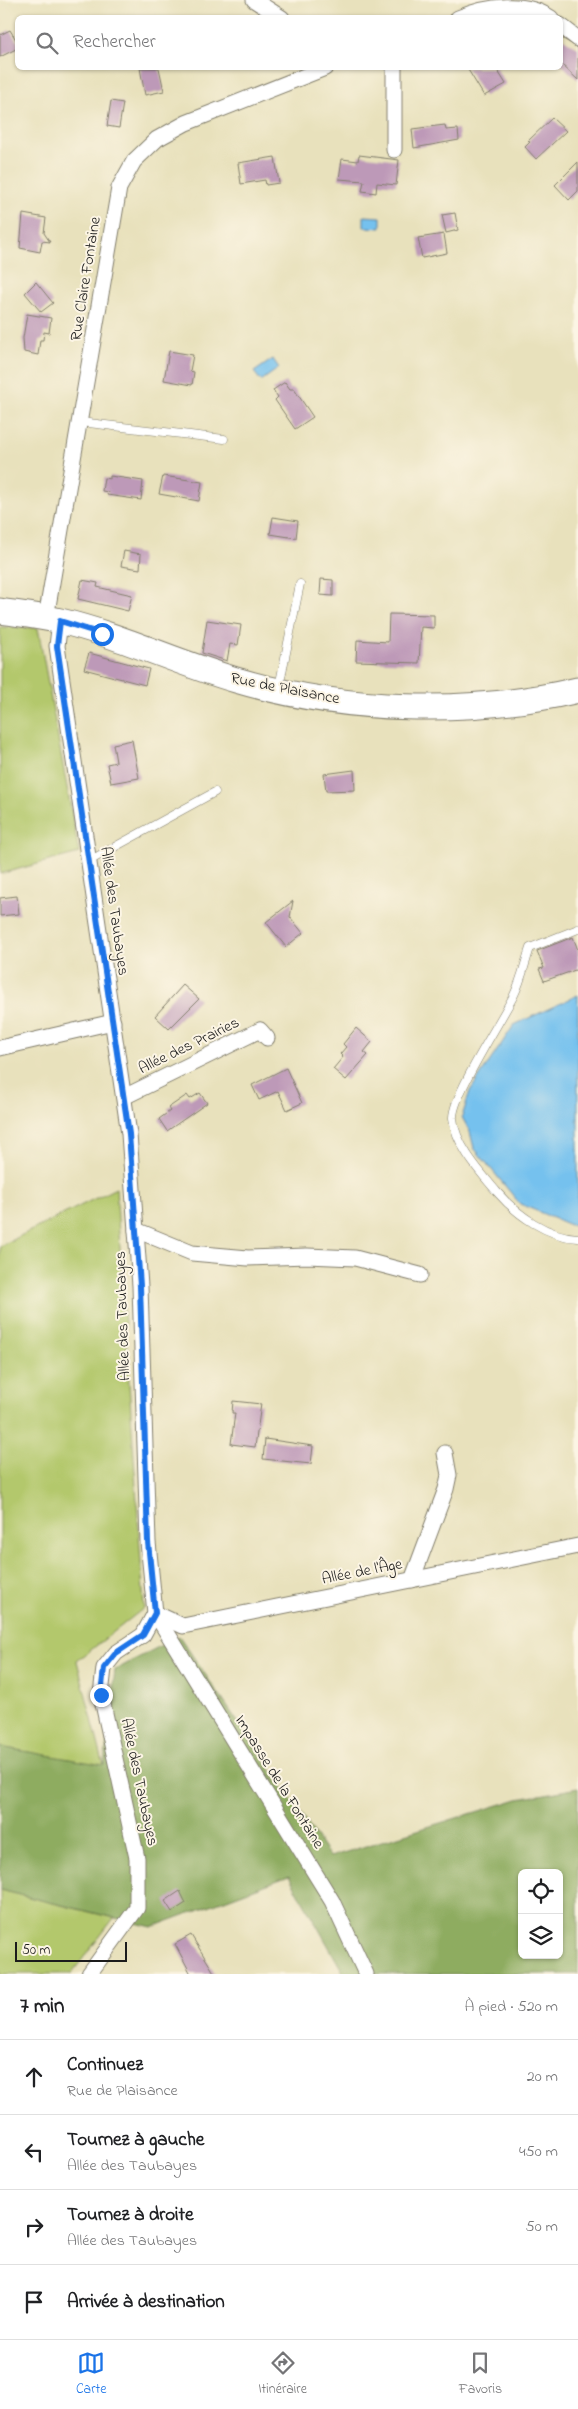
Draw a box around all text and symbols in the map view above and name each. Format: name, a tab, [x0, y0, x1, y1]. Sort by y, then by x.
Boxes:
search box	[15, 15, 563, 70]
icon: search	[33, 29, 61, 57]
text: Rechercher	[73, 29, 156, 56]
street label: Rue Claire Fontaine	[64, 214, 108, 343]
route start	[91, 623, 114, 646]
street label: Rue de Plaisance	[228, 667, 342, 712]
street label: Allée des Taubayes	[93, 845, 135, 977]
street label: Allée des Prairies	[134, 1011, 244, 1081]
street label: Allée des Taubayes	[109, 1251, 137, 1381]
street label: Allée de l'Âge	[320, 1552, 405, 1592]
route end	[90, 1684, 113, 1707]
street label: Impasse de la Fontaine	[228, 1711, 330, 1854]
street label: Allée des Taubayes	[114, 1716, 164, 1848]
map controls	[518, 1869, 563, 1959]
button: locate	[518, 1869, 563, 1914]
button: layers	[518, 1914, 563, 1959]
scale bar	[15, 1939, 128, 1962]
text: 50 m	[22, 1940, 50, 1961]
text: 7 min	[20, 1992, 64, 2022]
text: À pied · 520 m	[465, 1995, 558, 2019]
text: Continuez	[67, 2052, 143, 2079]
icon: ahead	[20, 2063, 48, 2091]
text: 20 m	[527, 2065, 558, 2089]
text: Rue de Plaisance	[67, 2079, 178, 2103]
text: Tournez à gauche	[67, 2127, 204, 2154]
icon: left	[20, 2138, 48, 2166]
text: 450 m	[519, 2140, 558, 2164]
text: Allée des Taubayes	[67, 2154, 197, 2178]
text: Tournez à droite	[67, 2202, 193, 2229]
icon: right	[20, 2213, 48, 2241]
text: 50 m	[526, 2215, 558, 2239]
text: Allée des Taubayes	[67, 2229, 197, 2253]
icon: arrive	[20, 2288, 48, 2316]
text: Arrivée à destination	[67, 2289, 225, 2316]
tab: Carte	[76, 2349, 106, 2400]
tab: Itinéraire	[258, 2349, 307, 2400]
tab: Favoris	[459, 2349, 502, 2400]

